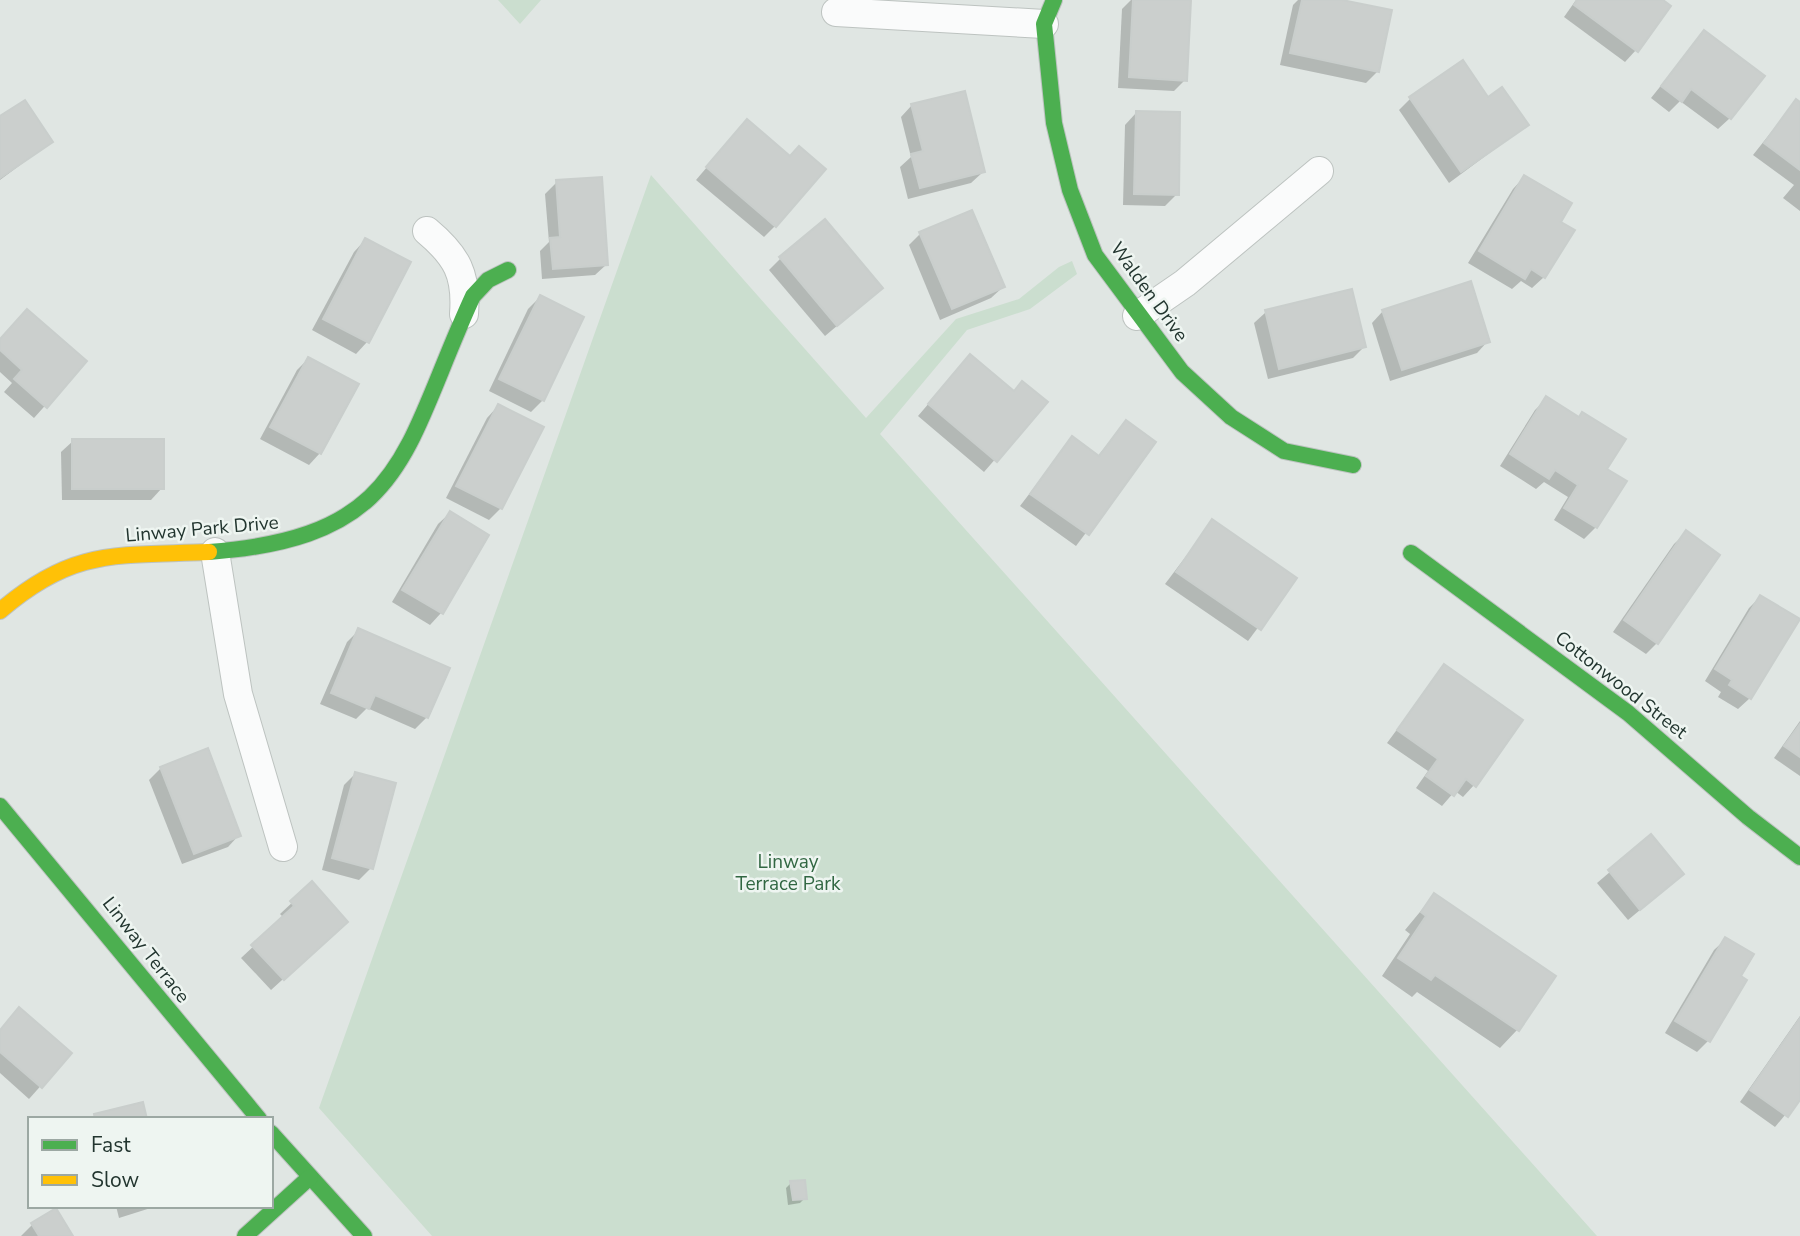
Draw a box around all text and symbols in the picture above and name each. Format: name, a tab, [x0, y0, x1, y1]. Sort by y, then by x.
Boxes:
street label: Walden Drive	[1104, 237, 1194, 347]
street label: Linway Park Drive	[124, 509, 280, 549]
street label: Cottonwood Street	[1549, 625, 1693, 745]
park label: Linway Terrace Park	[735, 849, 841, 897]
street label: Linway Terrace	[96, 891, 196, 1009]
legend	[28, 1117, 273, 1208]
text: Fast	[91, 1131, 131, 1159]
text: Slow	[91, 1166, 140, 1194]

